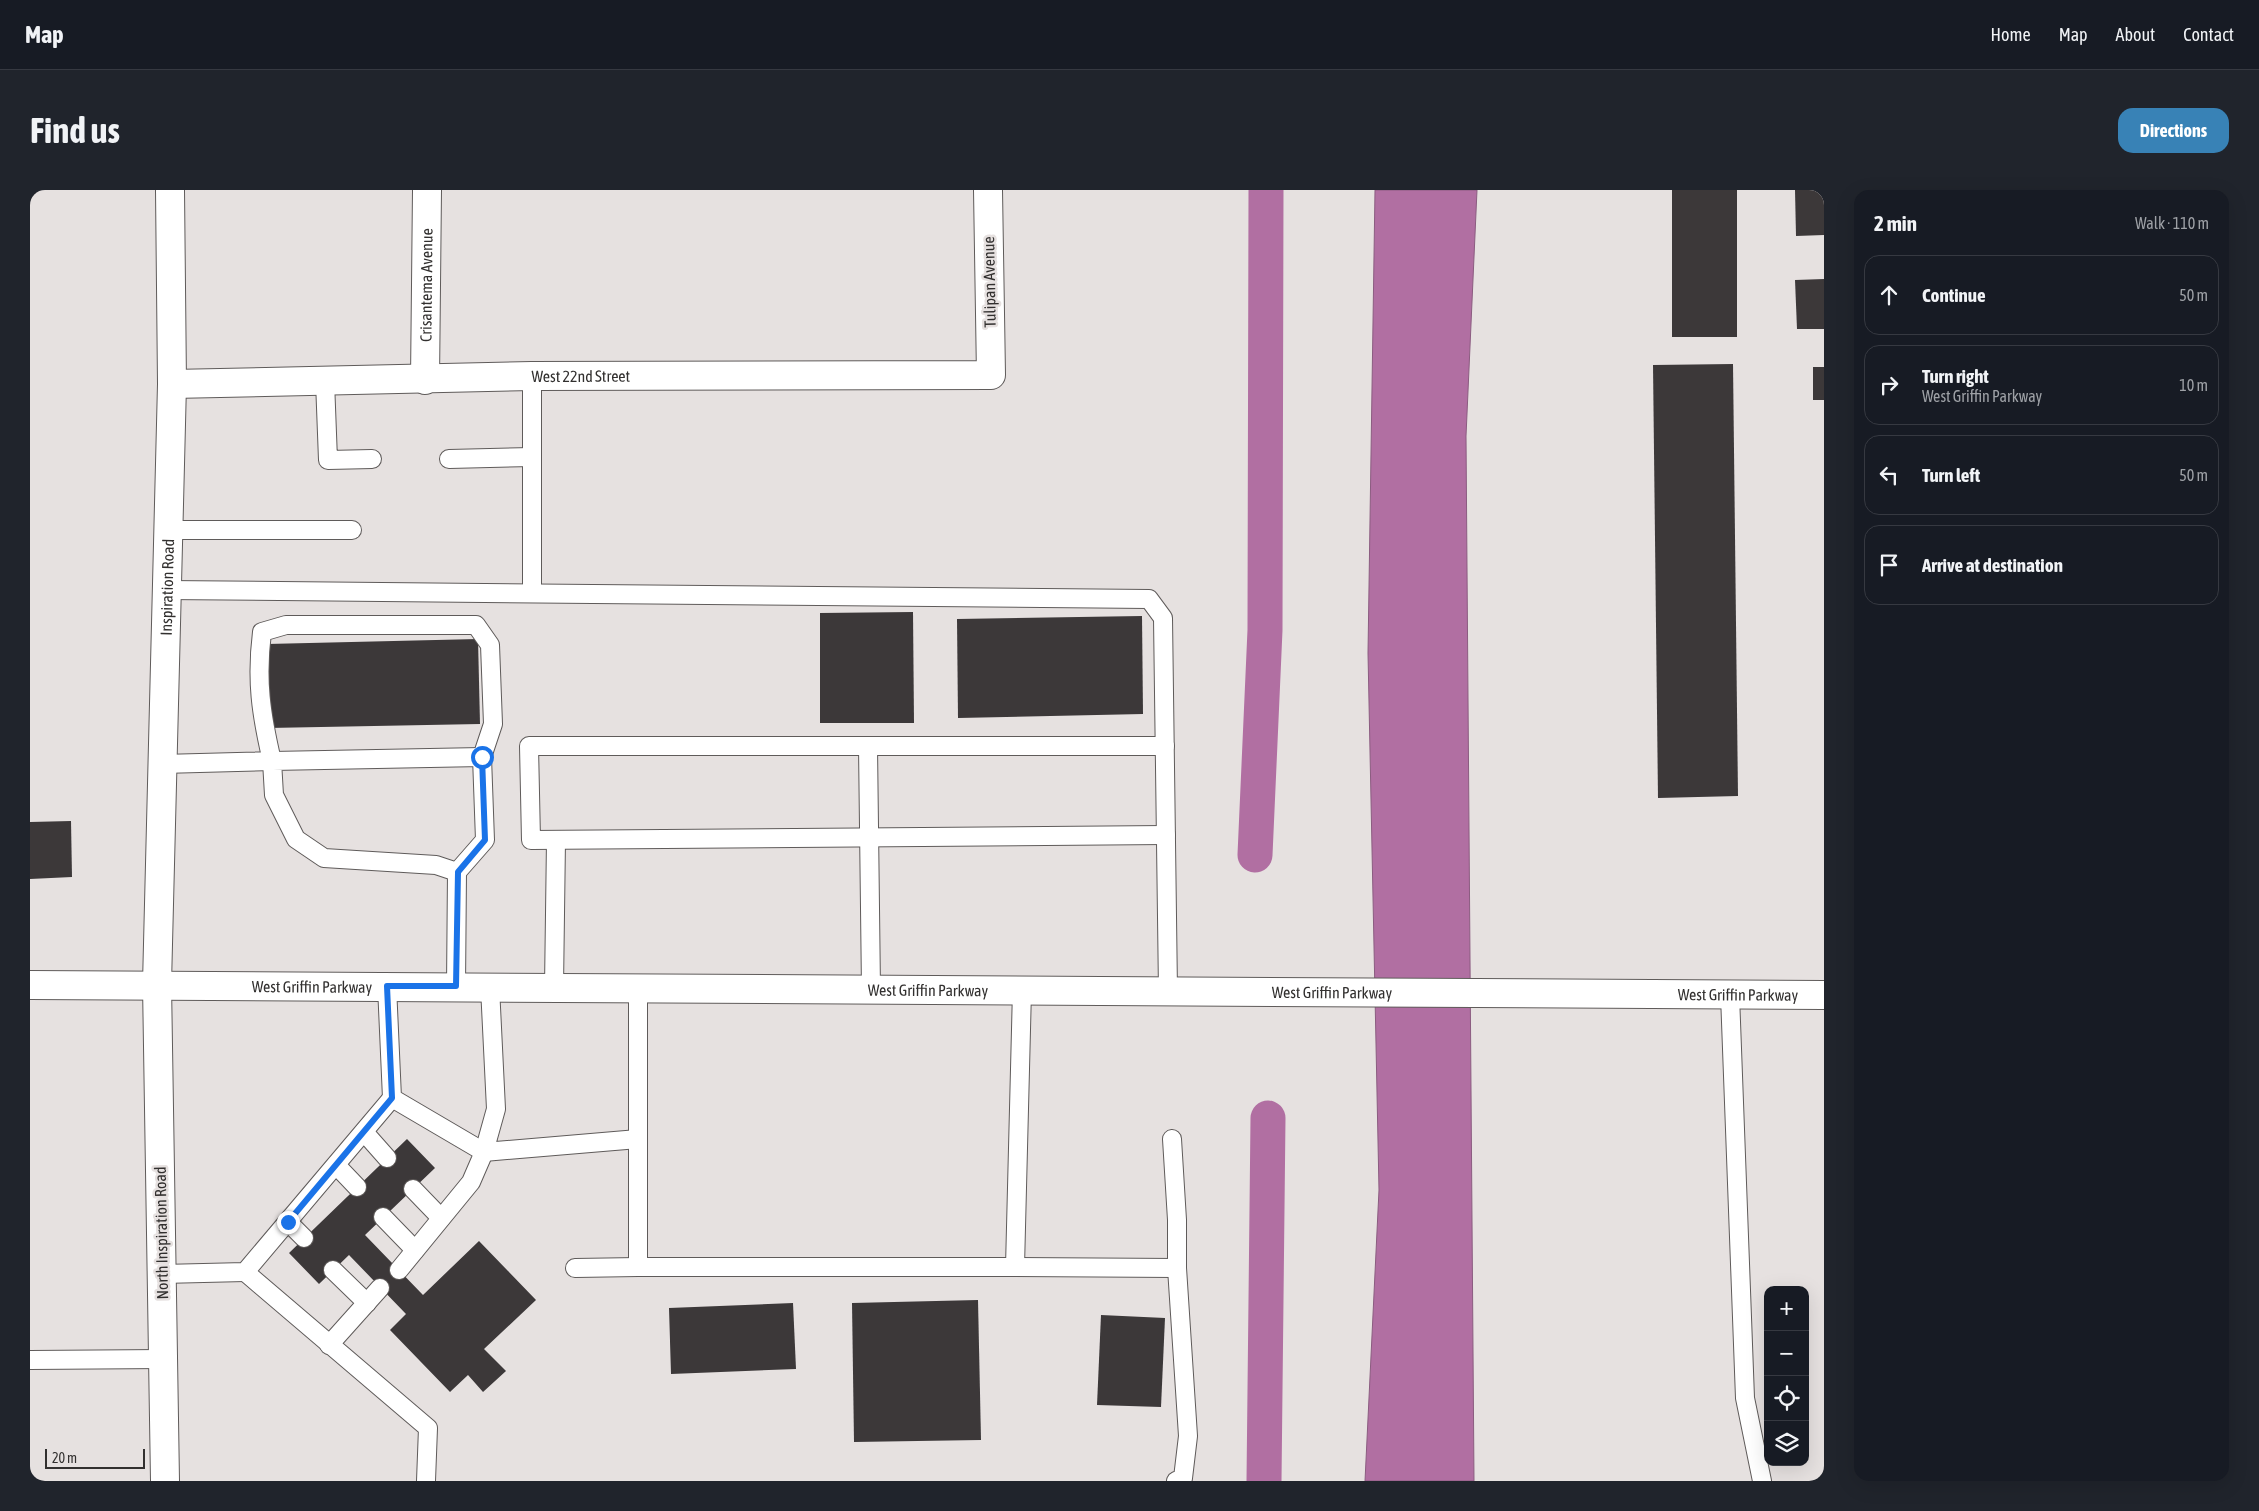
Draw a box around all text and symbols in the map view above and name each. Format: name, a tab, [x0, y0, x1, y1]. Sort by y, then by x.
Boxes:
text: Map	[25, 21, 64, 48]
text: Home	[1991, 24, 2031, 45]
text: Map	[2059, 24, 2088, 45]
text: About	[2116, 24, 2155, 45]
text: Contact	[2183, 24, 2234, 45]
button: Directions	[2118, 108, 2229, 153]
text: Find us	[30, 110, 120, 150]
text: 2 min	[1874, 211, 1917, 235]
text: Walk · 110 m	[2135, 214, 2209, 232]
street label: Crisantema Avenue	[416, 228, 436, 342]
street label: Tulipan Avenue	[979, 236, 1000, 328]
icon: ahead	[1875, 281, 1903, 309]
text: Continue	[1922, 284, 1986, 306]
text: 50 m	[2179, 286, 2208, 304]
text: Turn right	[1922, 365, 1989, 387]
street label: West 22nd Street	[532, 367, 631, 385]
icon: right	[1875, 371, 1903, 399]
text: 10 m	[2179, 376, 2208, 394]
text: West Griffin Parkway	[1922, 387, 2042, 405]
icon: left	[1875, 461, 1903, 489]
text: Turn left	[1922, 464, 1980, 486]
text: 50 m	[2179, 466, 2208, 484]
street label: Inspiration Road	[157, 538, 177, 636]
icon: arrive	[1875, 551, 1903, 579]
text: Arrive at destination	[1922, 554, 2063, 576]
route start	[471, 746, 494, 769]
street label: West Griffin Parkway	[252, 977, 373, 997]
street label: West Griffin Parkway	[868, 981, 989, 1000]
street label: West Griffin Parkway	[1272, 983, 1393, 1003]
street label: West Griffin Parkway	[1678, 985, 1799, 1005]
street label: North Inspiration Road	[151, 1166, 172, 1300]
route end	[277, 1211, 300, 1234]
map controls	[1764, 1286, 1809, 1466]
button: +	[1764, 1286, 1809, 1331]
button: −	[1764, 1331, 1809, 1376]
button: locate	[1764, 1376, 1809, 1421]
button: layers	[1764, 1421, 1809, 1466]
scale bar	[45, 1446, 145, 1469]
text: 20 m	[52, 1450, 77, 1466]

